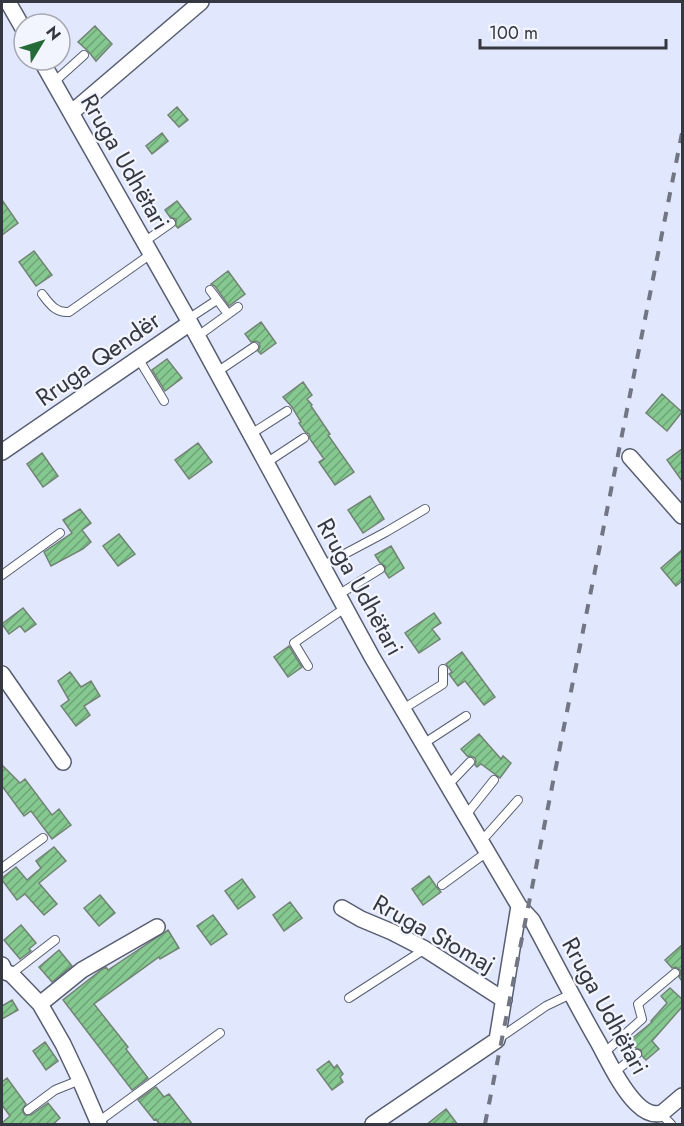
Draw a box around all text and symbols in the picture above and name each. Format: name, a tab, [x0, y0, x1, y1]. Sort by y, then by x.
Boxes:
north arrow	[12, 12, 72, 72]
scale bar	[480, 12, 666, 50]
text: 100 m	[489, 20, 538, 46]
text: N	[40, 21, 66, 45]
street label: Rruga Udhëtari	[72, 87, 179, 236]
street label: Rruga Qendër	[28, 302, 168, 414]
street label: Rruga Udhëtari	[308, 512, 413, 662]
street label: Rruga Stomaj	[367, 886, 502, 982]
street label: Rruga Udhëtari	[553, 931, 658, 1081]

